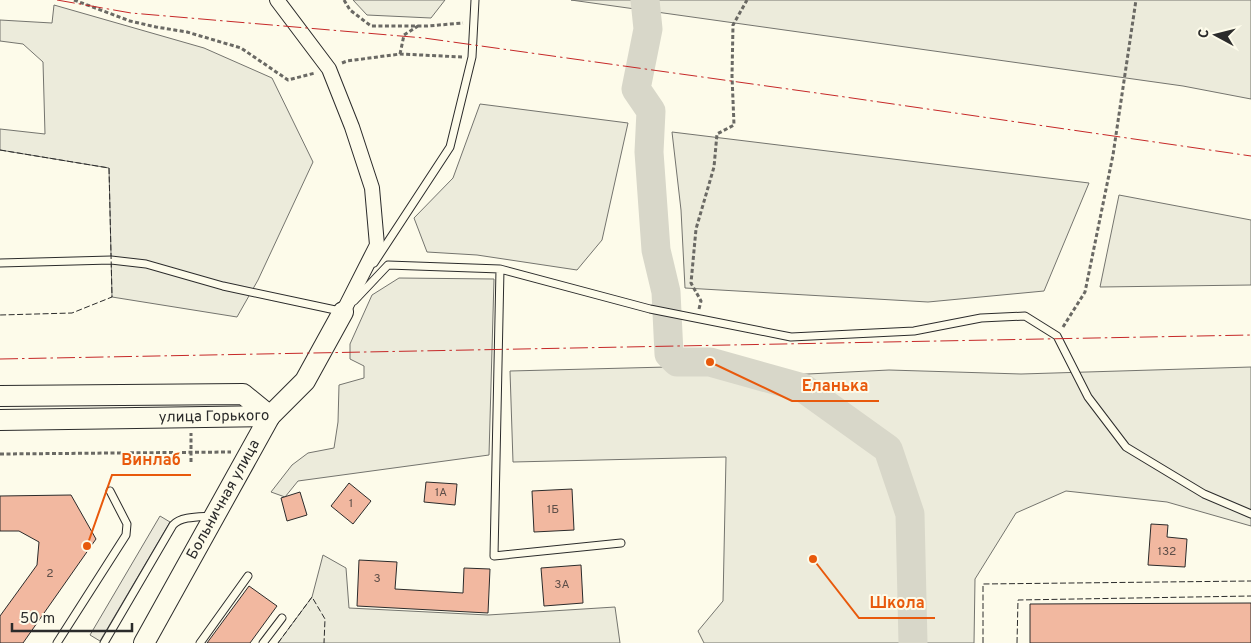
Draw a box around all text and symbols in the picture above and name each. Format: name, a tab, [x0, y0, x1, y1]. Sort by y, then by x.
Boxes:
north arrow	[1191, 10, 1241, 60]
text: С	[1196, 28, 1214, 39]
callout: Еланька	[792, 370, 879, 401]
text: Еланька	[802, 377, 868, 397]
street label: улица Горького	[159, 407, 269, 427]
street label: Больничная улица	[183, 436, 264, 563]
callout: Винлаб	[112, 444, 191, 475]
text: Винлаб	[121, 451, 181, 471]
house number: 1А	[435, 485, 447, 501]
house number: 1	[349, 496, 353, 512]
house number: 1Б	[547, 502, 559, 518]
house number: 132	[1158, 544, 1176, 560]
house number: 2	[46, 566, 54, 582]
house number: 3	[373, 571, 381, 587]
house number: 3А	[554, 577, 570, 593]
callout: Школа	[859, 587, 935, 618]
text: Школа	[869, 594, 925, 614]
scale bar	[12, 600, 132, 632]
text: 50 m	[20, 610, 55, 629]

